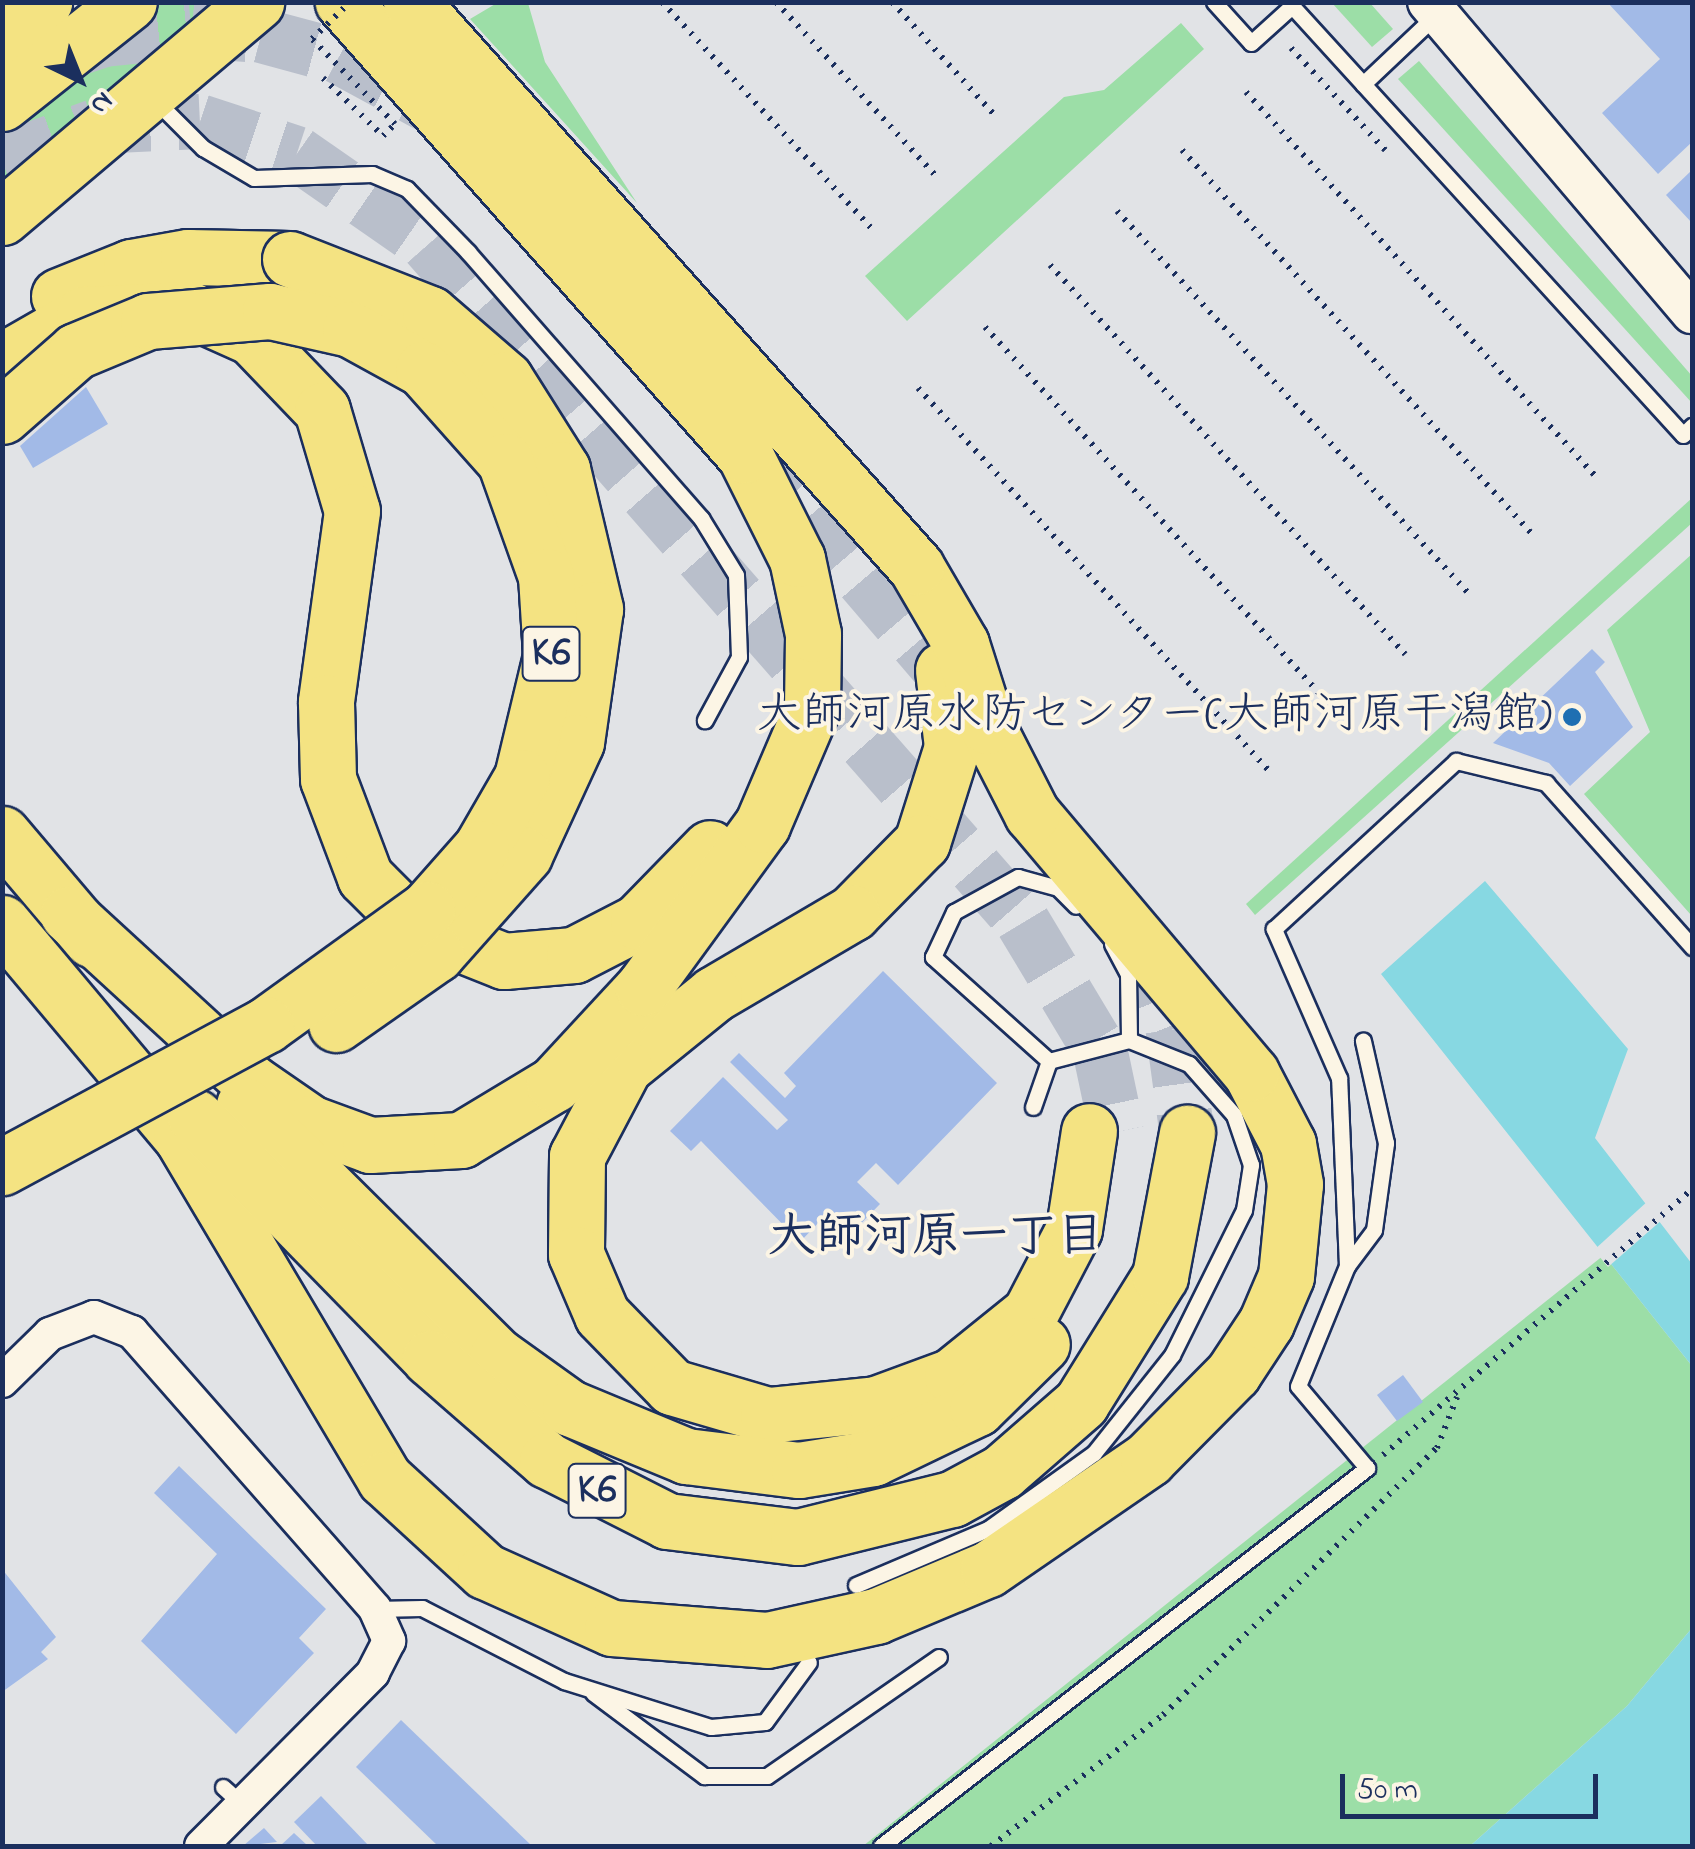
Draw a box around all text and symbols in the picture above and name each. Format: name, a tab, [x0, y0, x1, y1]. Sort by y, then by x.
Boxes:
north arrow	[30, 30, 130, 130]
text: N	[80, 81, 122, 124]
road number: K6	[521, 617, 581, 691]
place label: 大師河原水防センター(大師河原干潟館)	[755, 690, 1552, 744]
marker: 大師河原水防センター(大師河原干潟館)	[1561, 706, 1583, 728]
district label: 大師河原一丁目	[768, 1210, 1104, 1268]
road number: K6	[567, 1454, 627, 1528]
scale bar	[1345, 1754, 1602, 1816]
text: 50 m	[1357, 1769, 1418, 1813]

